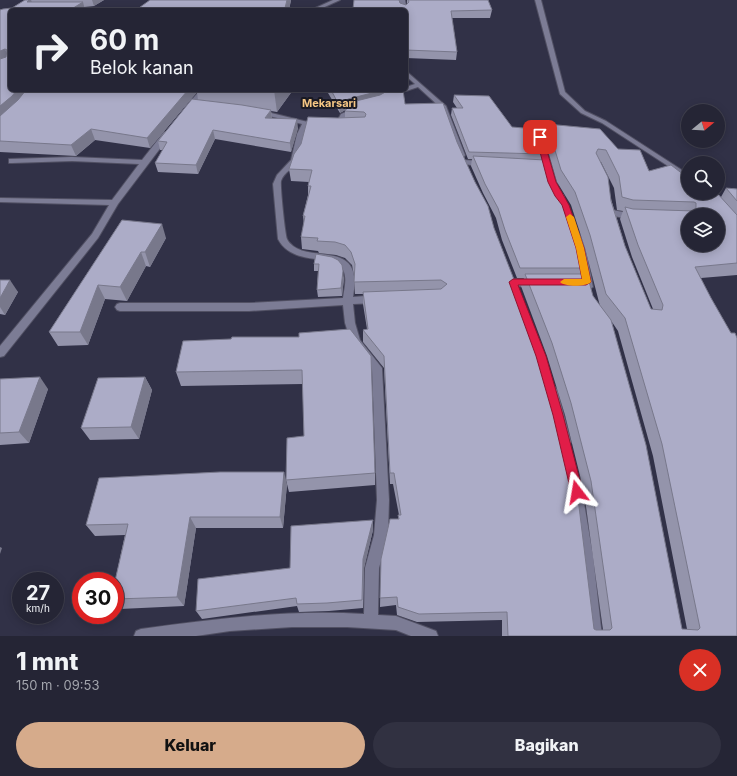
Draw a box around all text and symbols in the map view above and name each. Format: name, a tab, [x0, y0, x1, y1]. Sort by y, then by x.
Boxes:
text: 60 m	[90, 23, 159, 57]
icon: right	[24, 24, 76, 76]
text: Belok kanan	[90, 57, 194, 78]
district label: Mekarsari	[302, 96, 356, 110]
north arrow	[681, 104, 725, 148]
map controls	[681, 104, 725, 252]
pin	[523, 120, 557, 154]
icon: arrive	[529, 126, 551, 148]
button: search	[681, 156, 725, 200]
button: layers	[681, 208, 725, 252]
position arrow	[556, 471, 598, 513]
speed limit sign: 30	[72, 572, 124, 624]
text: 27	[26, 581, 50, 605]
text: km/h	[26, 602, 50, 614]
text: 1 mnt	[16, 647, 79, 676]
button: close	[679, 649, 721, 691]
text: 150 m · 09:53	[16, 677, 99, 693]
button: Keluar	[16, 722, 365, 768]
button: Bagikan	[373, 722, 721, 768]

